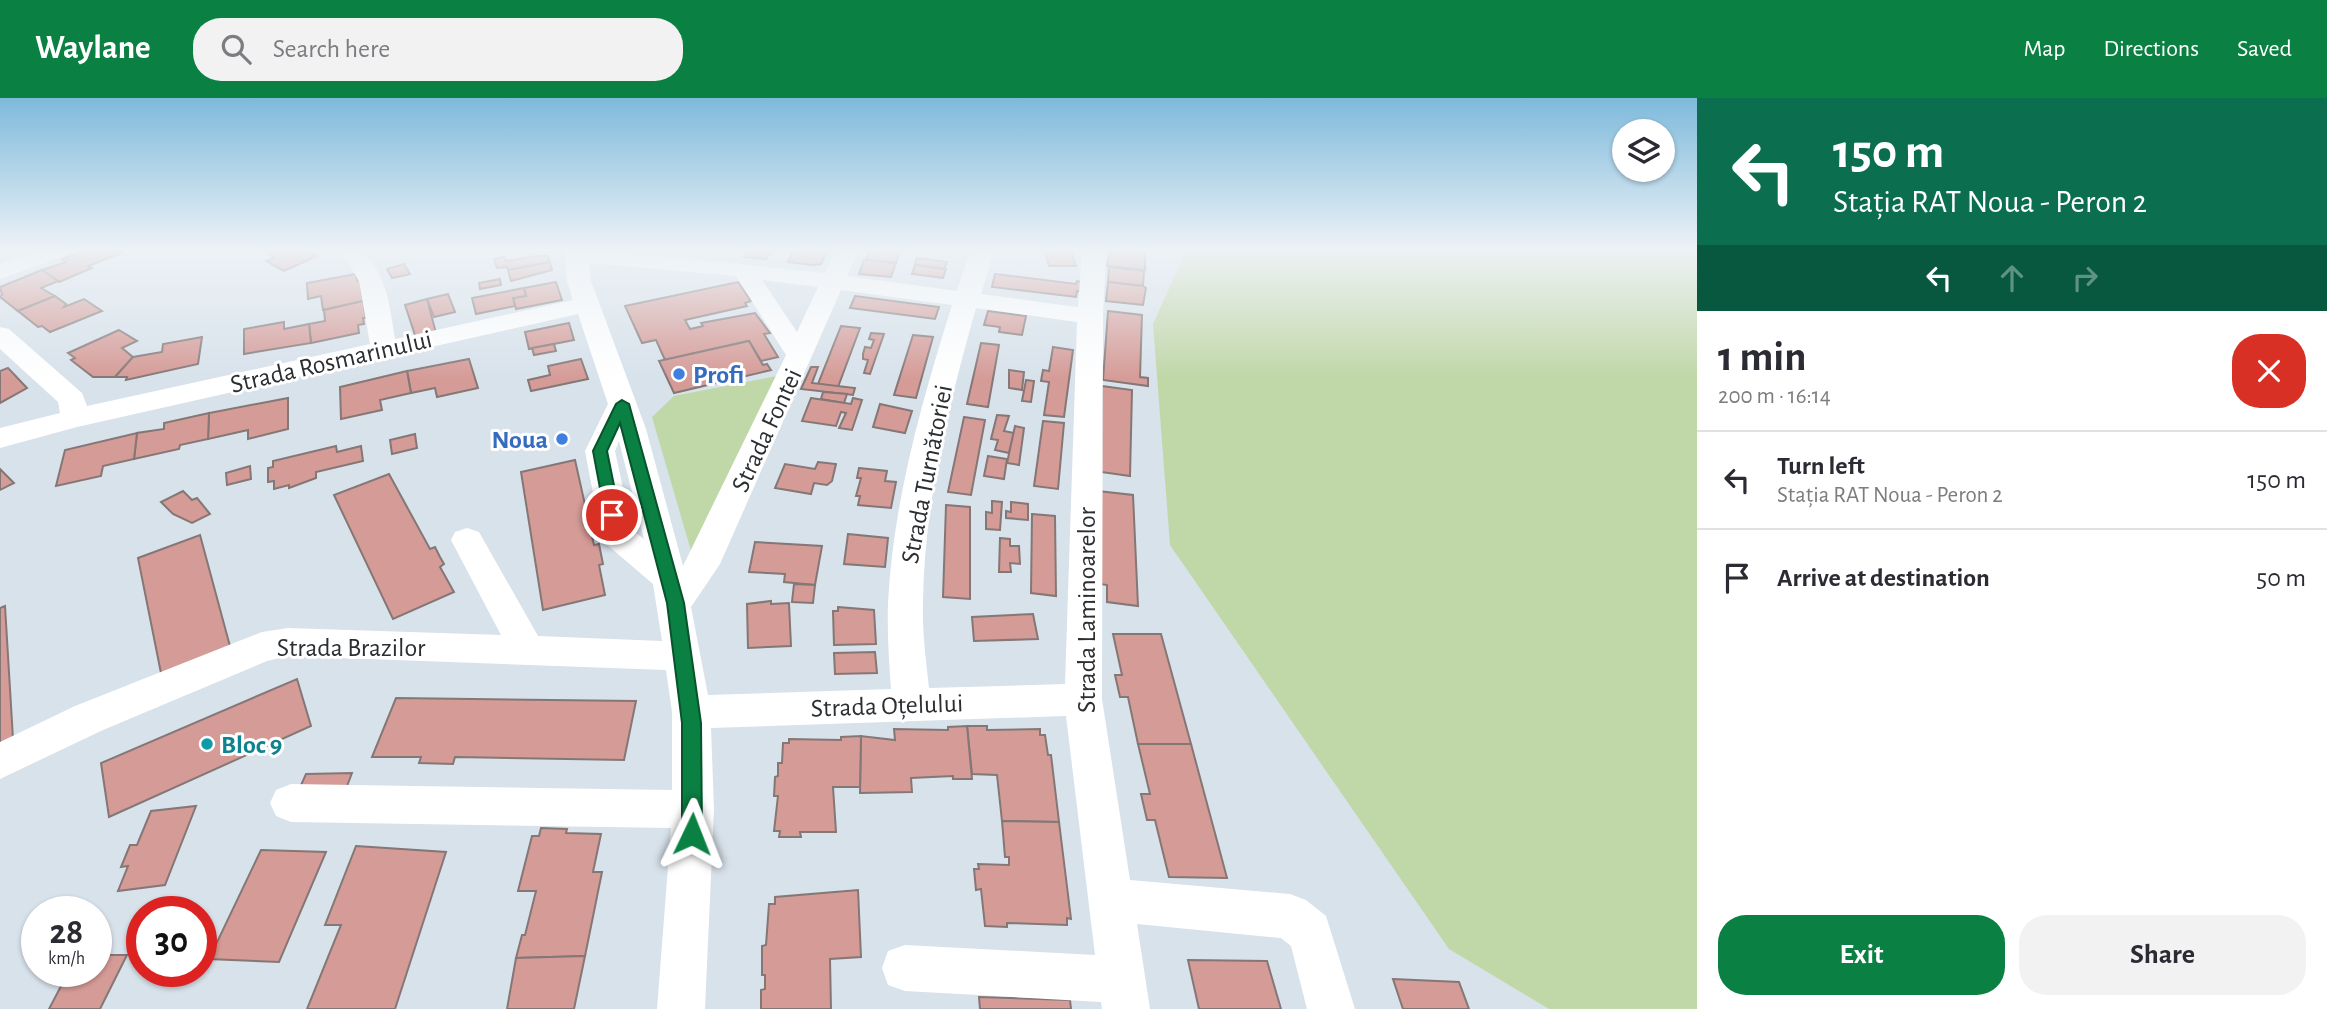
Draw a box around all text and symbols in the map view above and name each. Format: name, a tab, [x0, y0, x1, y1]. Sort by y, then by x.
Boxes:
search box	[193, 18, 683, 81]
icon: search	[217, 30, 255, 68]
text: Waylane	[35, 32, 151, 65]
text: Search here	[273, 36, 390, 62]
text: Map	[2023, 37, 2065, 61]
text: Directions	[2103, 37, 2199, 61]
text: Saved	[2237, 37, 2292, 61]
map controls	[1612, 119, 1675, 182]
button: layers	[1612, 119, 1675, 182]
icon: left	[1718, 126, 1809, 217]
text: 150 m	[1833, 128, 1944, 177]
text: Stația RAT Noua - Peron 2	[1833, 186, 2147, 218]
icon: left	[1920, 259, 1958, 297]
icon: ahead	[1993, 259, 2031, 297]
icon: right	[2066, 259, 2104, 297]
street label: Strada Rosmarinului	[228, 326, 435, 398]
button: close	[2232, 334, 2306, 408]
text: 1 min	[1718, 336, 1807, 378]
place label: Profi	[693, 362, 744, 388]
street label: Strada Fontei	[727, 365, 807, 496]
marker: Profi	[671, 366, 687, 382]
street label: Strada Turnătoriei	[897, 383, 957, 566]
text: 200 m · 16:14	[1718, 385, 1831, 408]
place label: Noua	[492, 427, 548, 453]
marker: Noua	[554, 431, 570, 447]
text: Turn left	[1777, 453, 1865, 479]
icon: left	[1718, 461, 1756, 499]
text: 150 m	[2247, 467, 2306, 493]
text: Stația RAT Noua - Peron 2	[1777, 484, 2003, 507]
pin	[582, 485, 642, 545]
icon: arrive	[593, 496, 631, 534]
street label: Strada Laminoarelor	[1074, 507, 1100, 713]
icon: arrive	[1718, 559, 1756, 597]
text: Arrive at destination	[1777, 565, 1990, 591]
text: 50 m	[2256, 565, 2306, 591]
street label: Strada Brazilor	[277, 635, 426, 661]
street label: Strada Oțelului	[810, 690, 964, 724]
place label: Bloc 9	[221, 732, 282, 758]
marker: Bloc 9	[199, 736, 215, 752]
position arrow	[655, 797, 729, 871]
speed limit sign: 30	[126, 896, 217, 987]
text: 28	[50, 915, 83, 950]
button: Exit	[1718, 915, 2005, 995]
button: Share	[2019, 915, 2306, 995]
text: km/h	[48, 950, 85, 968]

